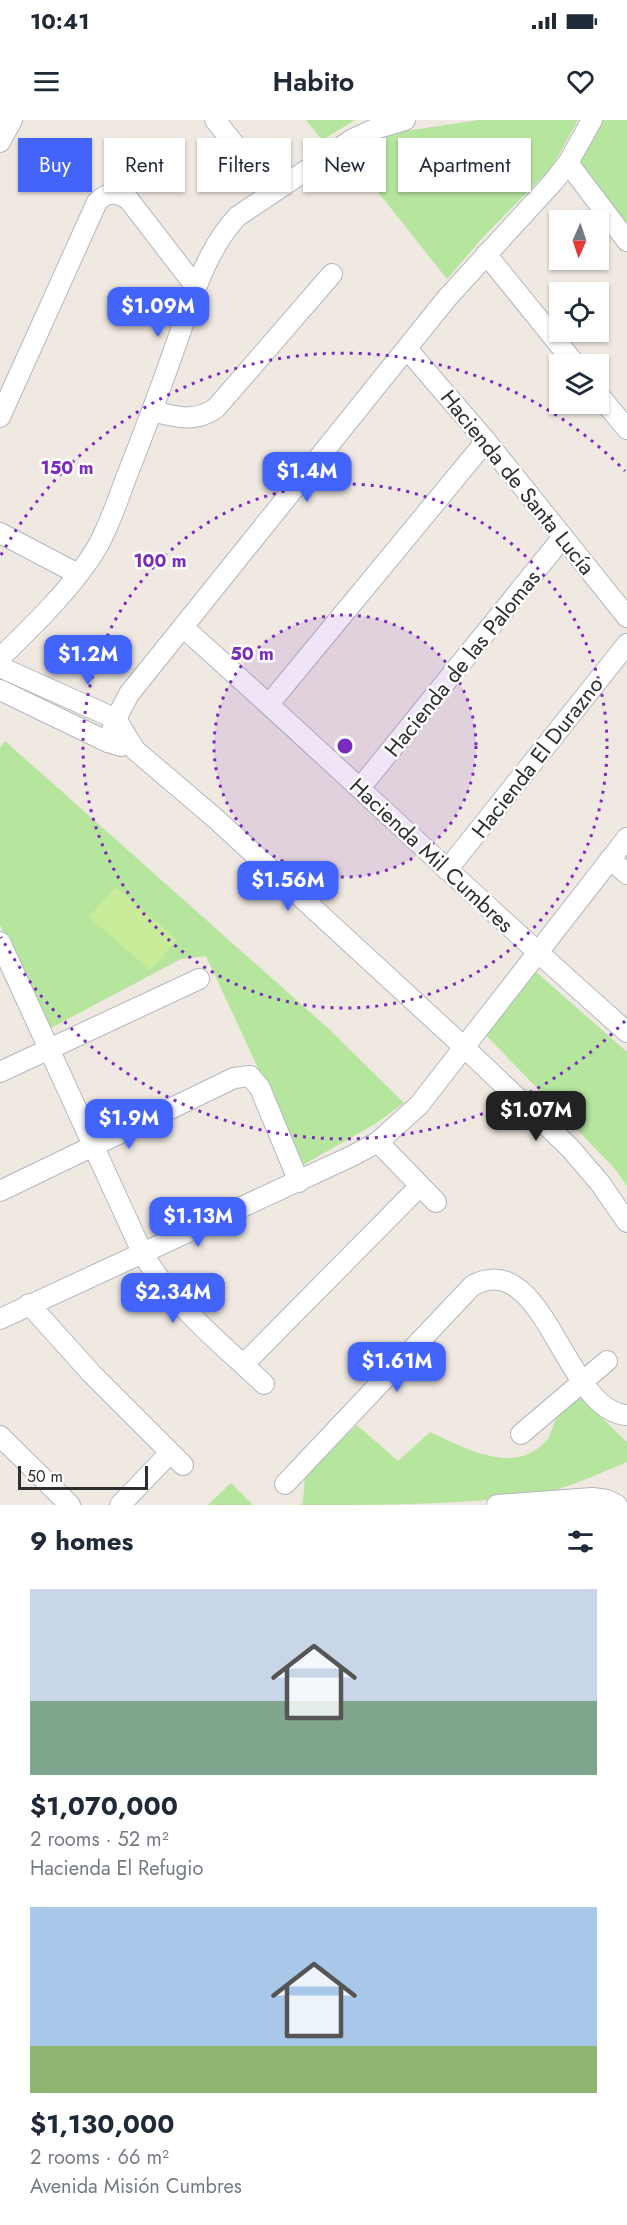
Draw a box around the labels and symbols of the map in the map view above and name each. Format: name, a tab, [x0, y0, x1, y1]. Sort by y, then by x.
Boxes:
north arrow	[549, 210, 609, 270]
pin: $1.09M	[109, 287, 207, 338]
street label: Hacienda de Santa Lucía	[433, 383, 603, 581]
pin: $1.4M	[265, 452, 349, 503]
text: 150 m	[41, 455, 93, 481]
text: 100 m	[133, 548, 187, 574]
street label: Hacienda de las Palomas	[376, 563, 548, 763]
pin: $1.2M	[46, 635, 130, 686]
text: 50 m	[230, 641, 274, 667]
street label: Hacienda El Durazno	[464, 669, 610, 845]
centre of rings	[335, 736, 355, 756]
street label: Hacienda Mil Cumbres	[343, 770, 521, 940]
pin: $1.56M	[239, 861, 337, 912]
pin: $1.07M	[487, 1091, 585, 1142]
pin: $1.9M	[87, 1099, 171, 1150]
pin: $1.13M	[149, 1197, 247, 1248]
pin: $2.34M	[124, 1273, 222, 1324]
pin: $1.61M	[348, 1342, 446, 1393]
scale bar	[18, 1463, 148, 1490]

